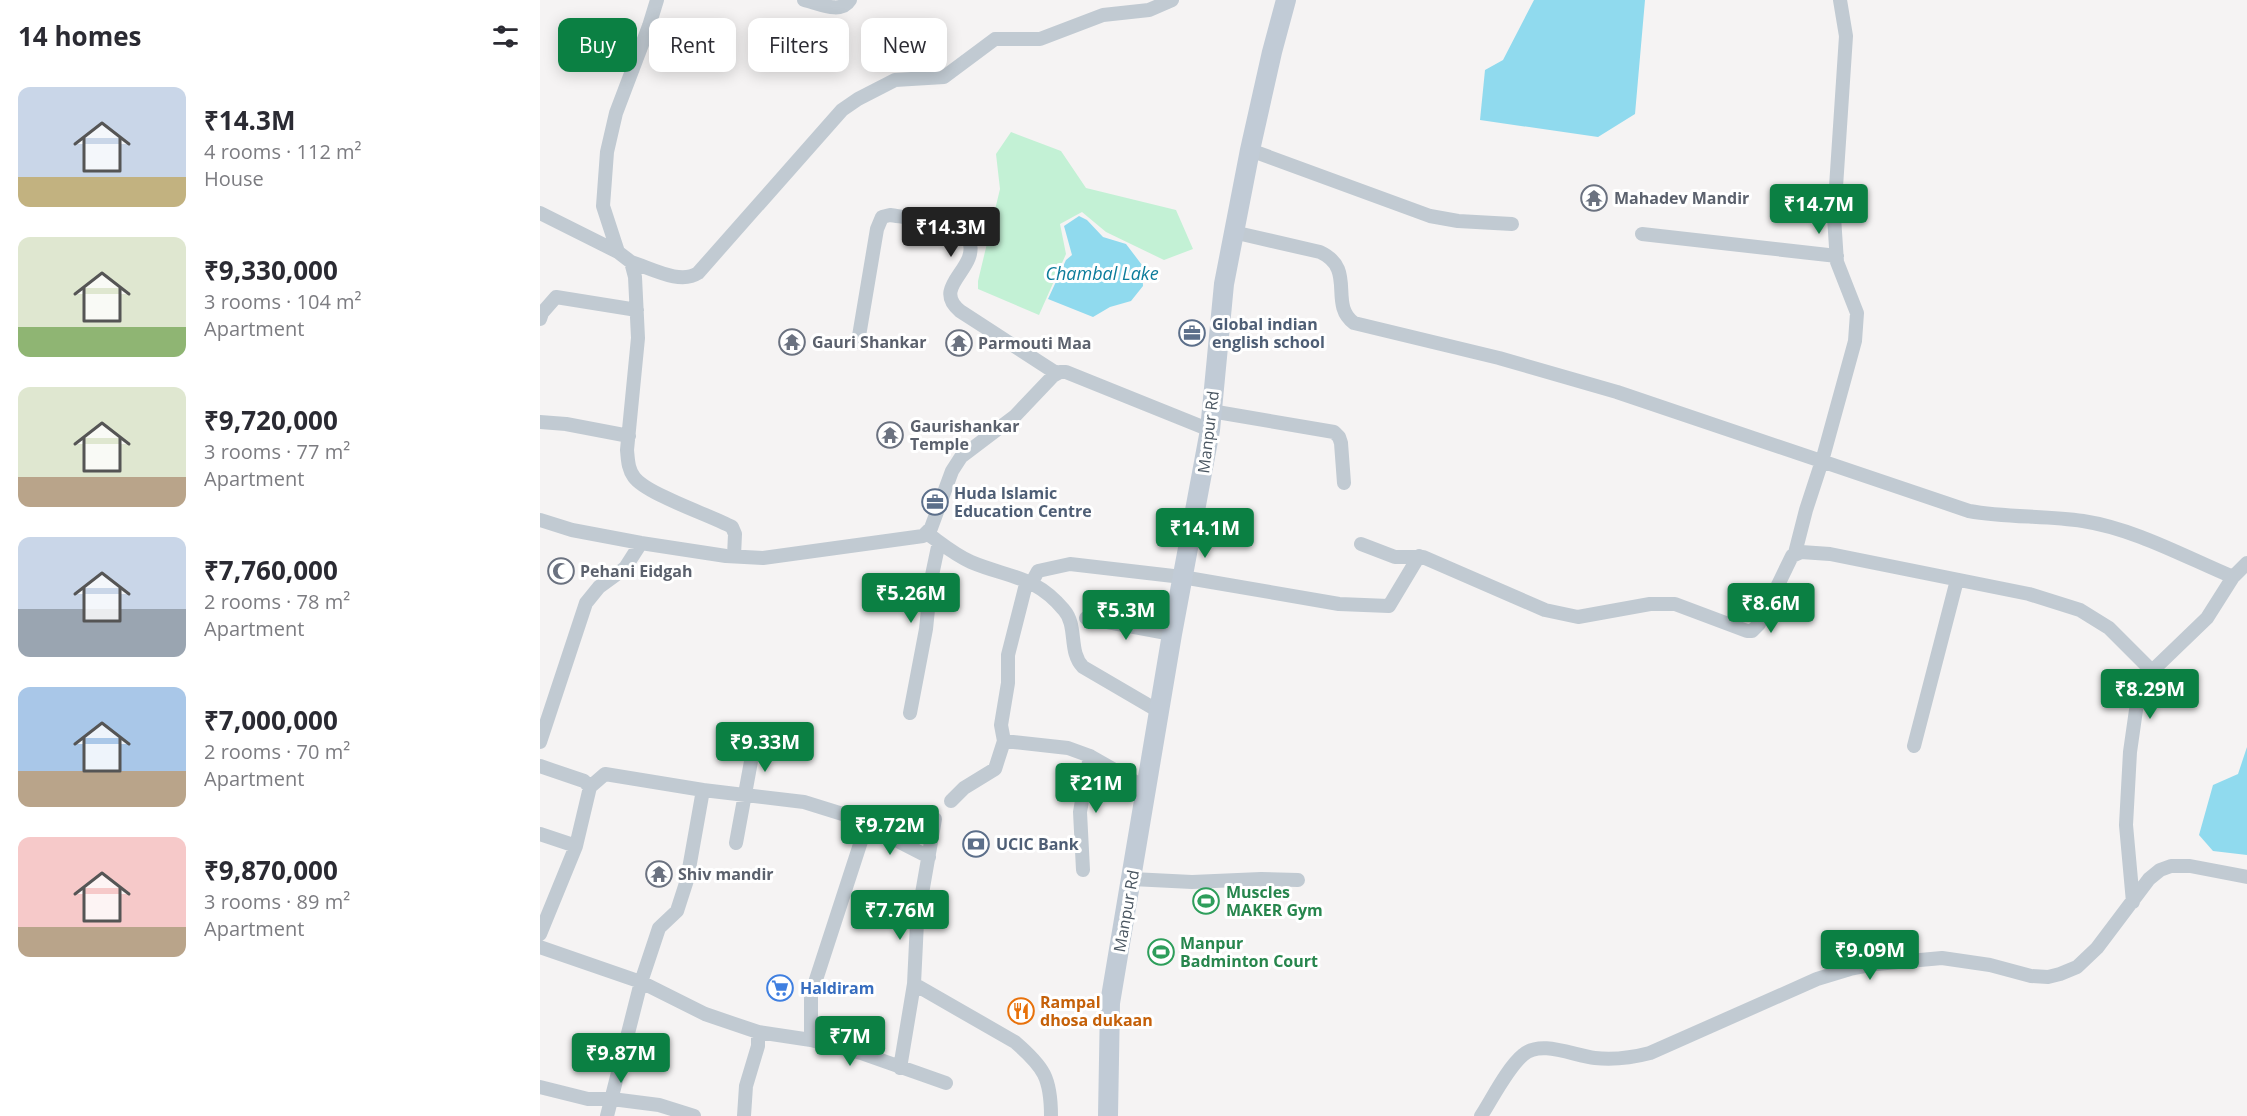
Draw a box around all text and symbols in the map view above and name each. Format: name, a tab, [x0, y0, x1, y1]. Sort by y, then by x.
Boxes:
text: 14 homes	[18, 18, 142, 54]
chip: Buy	[558, 18, 637, 72]
chip: Rent	[649, 18, 736, 72]
chip: Filters	[748, 18, 849, 72]
chip: New	[861, 18, 947, 72]
icon: filters	[489, 20, 522, 53]
text: ₹14.3M	[204, 102, 295, 138]
icon: home	[66, 111, 138, 183]
text: 4 rooms · 112 m²	[204, 138, 362, 165]
text: House	[204, 165, 264, 192]
temple icon: Mahadev Mandir	[1579, 183, 1609, 213]
pin: ₹14.7M	[1770, 184, 1868, 235]
place label: Mahadev Mandir	[1614, 187, 1749, 209]
text: ₹14.7M	[1784, 190, 1854, 217]
pin: ₹14.3M	[902, 207, 1000, 258]
text: ₹14.3M	[916, 213, 986, 240]
text: ₹9,330,000	[204, 252, 338, 288]
icon: home	[66, 261, 138, 333]
water label: Chambal Lake	[1045, 261, 1159, 285]
text: 3 rooms · 104 m²	[204, 288, 362, 315]
place label: Global indian english school	[1212, 313, 1325, 353]
text: Apartment	[204, 315, 304, 342]
office icon: Global indian english school	[1177, 318, 1207, 348]
temple icon: Gauri Shankar	[777, 327, 807, 357]
temple icon: Parmouti Maa	[944, 328, 974, 358]
place label: Gauri Shankar	[812, 331, 926, 353]
place label: Parmouti Maa	[978, 332, 1092, 354]
street label: Manpur Rd	[1192, 389, 1224, 475]
text: ₹9,720,000	[204, 402, 338, 438]
icon: home	[66, 411, 138, 483]
place label: Gaurishankar Temple	[910, 415, 1019, 455]
temple icon: Gaurishankar Temple	[875, 420, 905, 450]
text: 3 rooms · 77 m²	[204, 438, 350, 465]
text: Apartment	[204, 465, 304, 492]
place label: Huda Islamic Education Centre	[954, 482, 1092, 522]
office icon: Huda Islamic Education Centre	[920, 487, 950, 517]
pin: ₹14.1M	[1156, 508, 1254, 559]
text: ₹14.1M	[1170, 514, 1240, 541]
text: ₹7,760,000	[204, 552, 338, 588]
mosque icon: Pehani Eidgah	[546, 556, 576, 586]
place label: Pehani Eidgah	[580, 560, 692, 582]
icon: home	[66, 561, 138, 633]
pin: ₹5.26M	[862, 573, 960, 624]
text: ₹5.26M	[876, 579, 946, 606]
pin: ₹8.6M	[1729, 583, 1813, 634]
text: 2 rooms · 78 m²	[204, 588, 350, 615]
text: ₹8.6M	[1742, 589, 1800, 616]
pin: ₹5.3M	[1084, 590, 1168, 641]
text: ₹5.3M	[1097, 596, 1155, 623]
text: Apartment	[204, 615, 304, 642]
pin: ₹8.29M	[2101, 669, 2199, 720]
text: ₹8.29M	[2115, 675, 2185, 702]
text: ₹7,000,000	[204, 702, 338, 738]
icon: home	[66, 711, 138, 783]
pin: ₹9.33M	[716, 722, 814, 773]
text: ₹9.33M	[730, 728, 800, 755]
text: 2 rooms · 70 m²	[204, 738, 350, 765]
pin: ₹21M	[1060, 763, 1132, 814]
text: Apartment	[204, 765, 304, 792]
text: ₹21M	[1069, 769, 1123, 796]
pin: ₹9.72M	[841, 805, 939, 856]
text: ₹9.72M	[855, 811, 925, 838]
bank icon: UCIC Bank	[961, 829, 991, 859]
place label: UCIC Bank	[996, 833, 1079, 855]
text: ₹9,870,000	[204, 852, 338, 888]
temple icon: Shiv mandir	[644, 859, 674, 889]
icon: home	[66, 861, 138, 933]
place label: Shiv mandir	[678, 863, 774, 885]
street label: Manpur Rd	[1108, 868, 1144, 954]
place label: Muscles MAKER Gym	[1226, 881, 1323, 921]
sports icon: Muscles MAKER Gym	[1191, 886, 1221, 916]
text: 3 rooms · 89 m²	[204, 888, 350, 915]
pin: ₹7.76M	[851, 890, 949, 941]
text: ₹7.76M	[865, 896, 935, 923]
text: Apartment	[204, 915, 304, 942]
pin: ₹9.09M	[1821, 930, 1919, 981]
place label: Manpur Badminton Court	[1180, 932, 1318, 972]
text: ₹9.09M	[1835, 936, 1905, 963]
sports icon: Manpur Badminton Court	[1146, 937, 1176, 967]
supermarket icon: Haldiram	[765, 973, 795, 1003]
place label: Haldiram	[800, 977, 874, 999]
place label: Rampal dhosa dukaan	[1040, 991, 1153, 1031]
restaurant icon: Rampal dhosa dukaan	[1006, 996, 1036, 1026]
pin: ₹7M	[821, 1016, 879, 1067]
text: ₹7M	[829, 1022, 871, 1049]
pin: ₹9.87M	[572, 1033, 670, 1084]
text: ₹9.87M	[586, 1039, 656, 1066]

